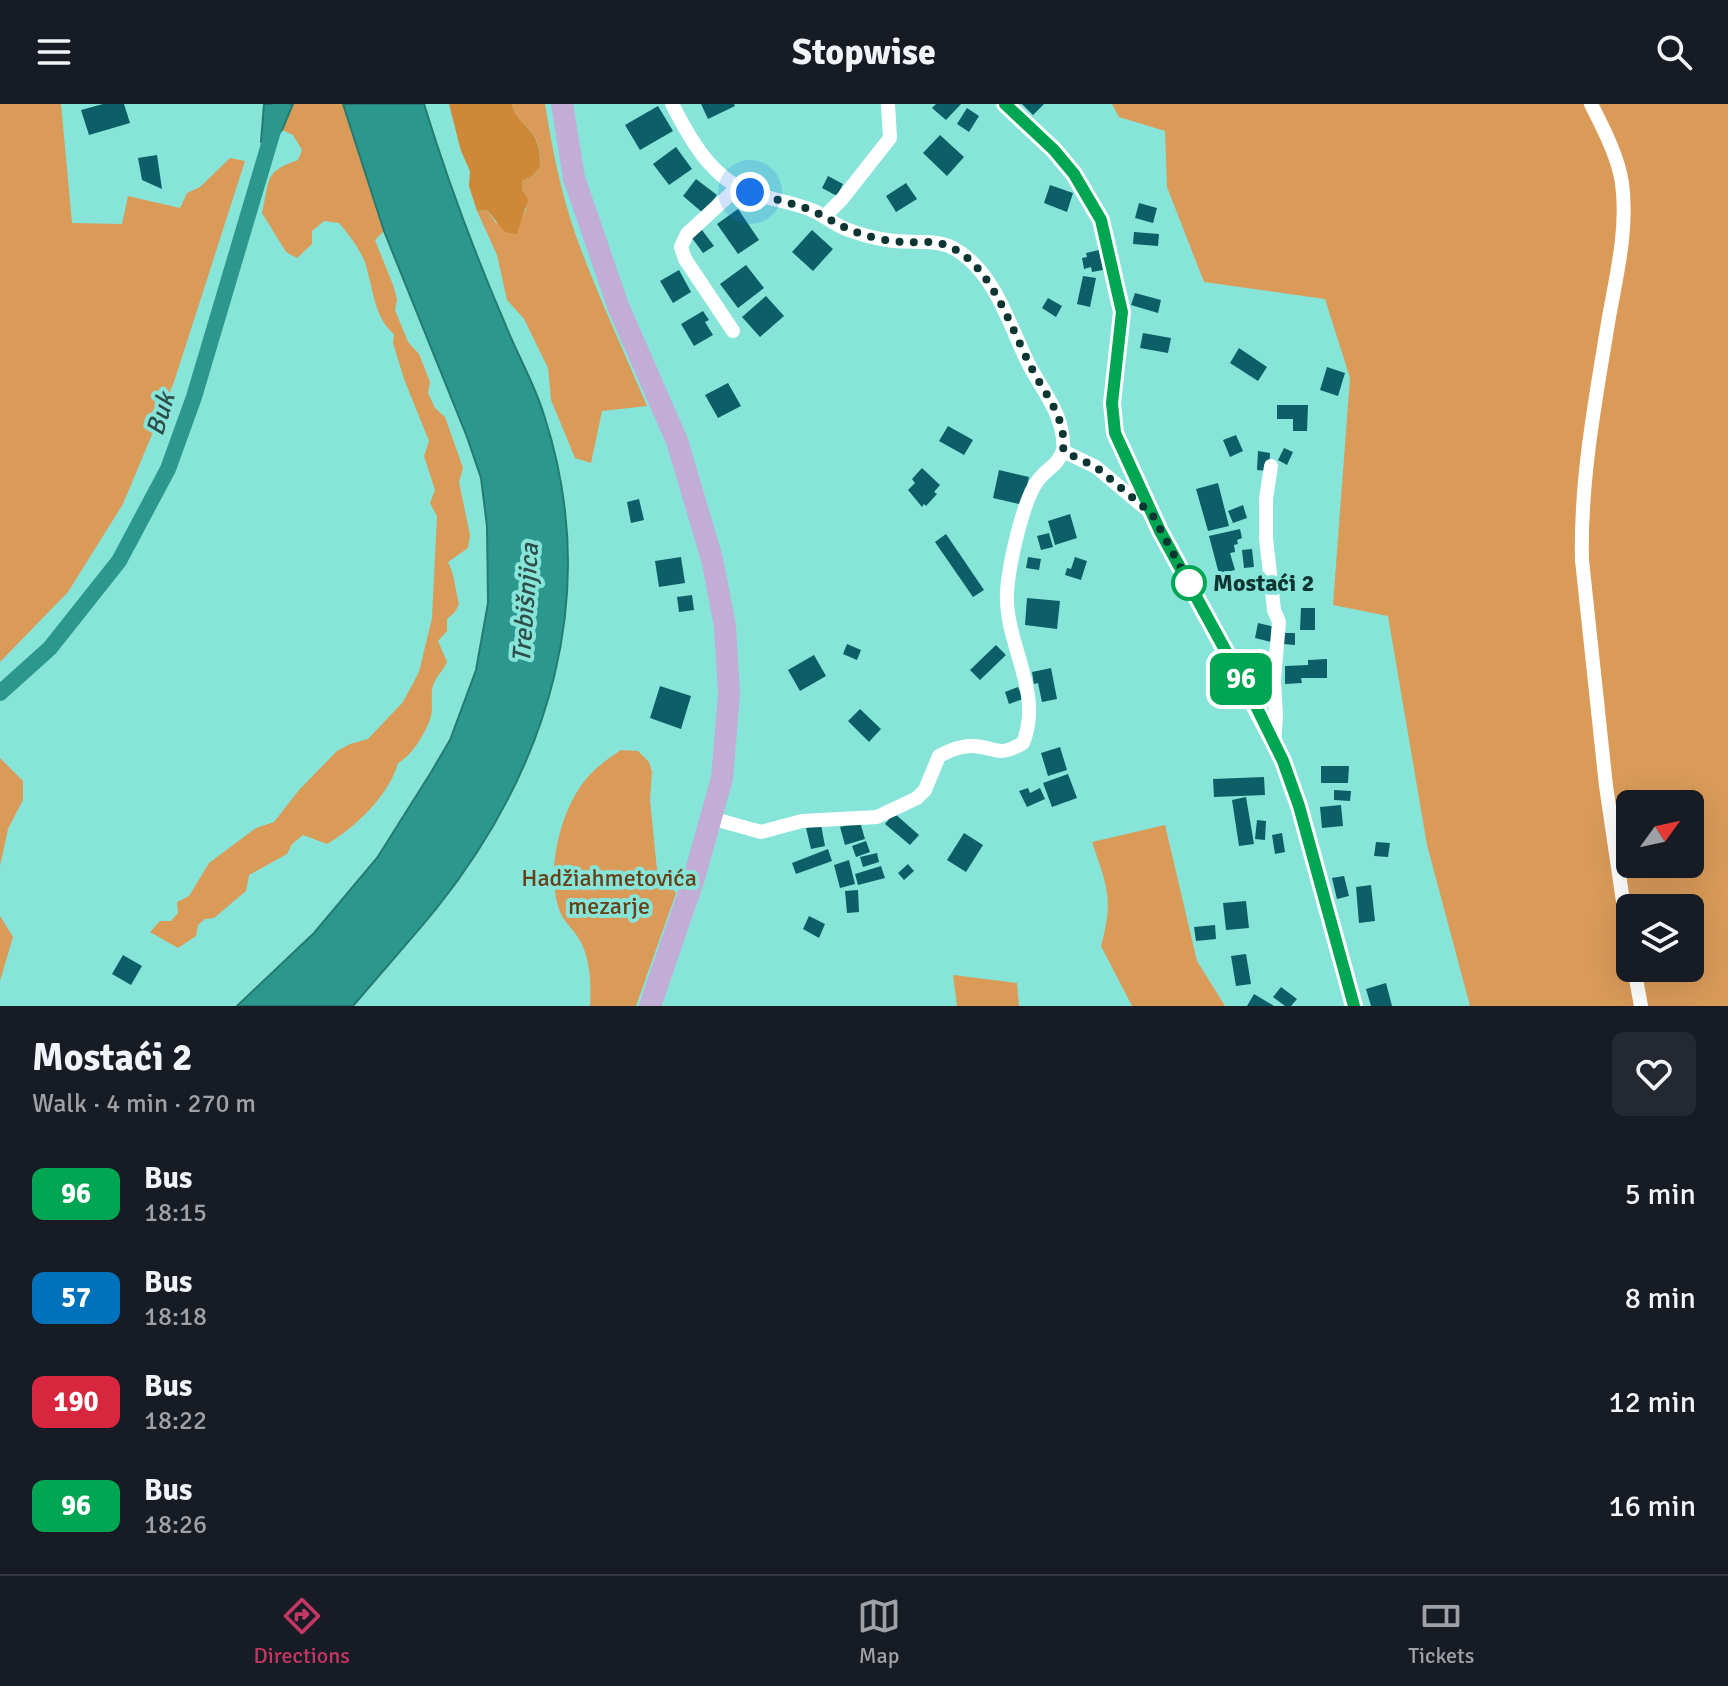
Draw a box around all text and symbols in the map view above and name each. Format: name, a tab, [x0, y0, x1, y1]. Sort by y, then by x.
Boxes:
icon: menu	[32, 30, 76, 74]
text: Stopwise	[792, 30, 936, 75]
icon: search	[1652, 30, 1696, 74]
your location	[730, 172, 770, 212]
water label: Buk	[139, 387, 183, 440]
water label: Trebišnjica	[506, 541, 546, 664]
marker: Mostaći 2	[1172, 566, 1206, 600]
place label: Mostaći 2	[1213, 568, 1314, 598]
line badge: 96	[1205, 653, 1277, 705]
text: 96	[1226, 662, 1256, 696]
north arrow	[1616, 790, 1704, 878]
map controls	[1616, 790, 1704, 982]
park label: Hadžiahmetovića mezarje	[521, 863, 697, 921]
button: layers	[1616, 894, 1704, 982]
button: heart	[1612, 1032, 1696, 1116]
text: Mostaći 2	[32, 1034, 193, 1081]
text: Walk · 4 min · 270 m	[32, 1088, 256, 1120]
text: Bus	[144, 1160, 192, 1197]
text: 5 min	[1625, 1176, 1696, 1213]
text: 96	[61, 1177, 91, 1211]
text: 18:15	[144, 1197, 207, 1229]
text: Bus	[144, 1264, 192, 1301]
text: 8 min	[1625, 1280, 1696, 1317]
text: 57	[61, 1281, 91, 1315]
text: 18:18	[144, 1301, 207, 1333]
text: Bus	[144, 1368, 192, 1405]
text: 12 min	[1609, 1384, 1696, 1421]
text: 190	[53, 1385, 99, 1419]
text: 18:22	[144, 1405, 207, 1437]
text: Bus	[144, 1472, 192, 1509]
text: 16 min	[1609, 1488, 1696, 1525]
text: 96	[61, 1489, 91, 1523]
text: 18:26	[144, 1509, 207, 1541]
tab: Directions	[254, 1594, 350, 1669]
tab: Map	[857, 1594, 901, 1669]
tab: Tickets	[1408, 1594, 1474, 1669]

